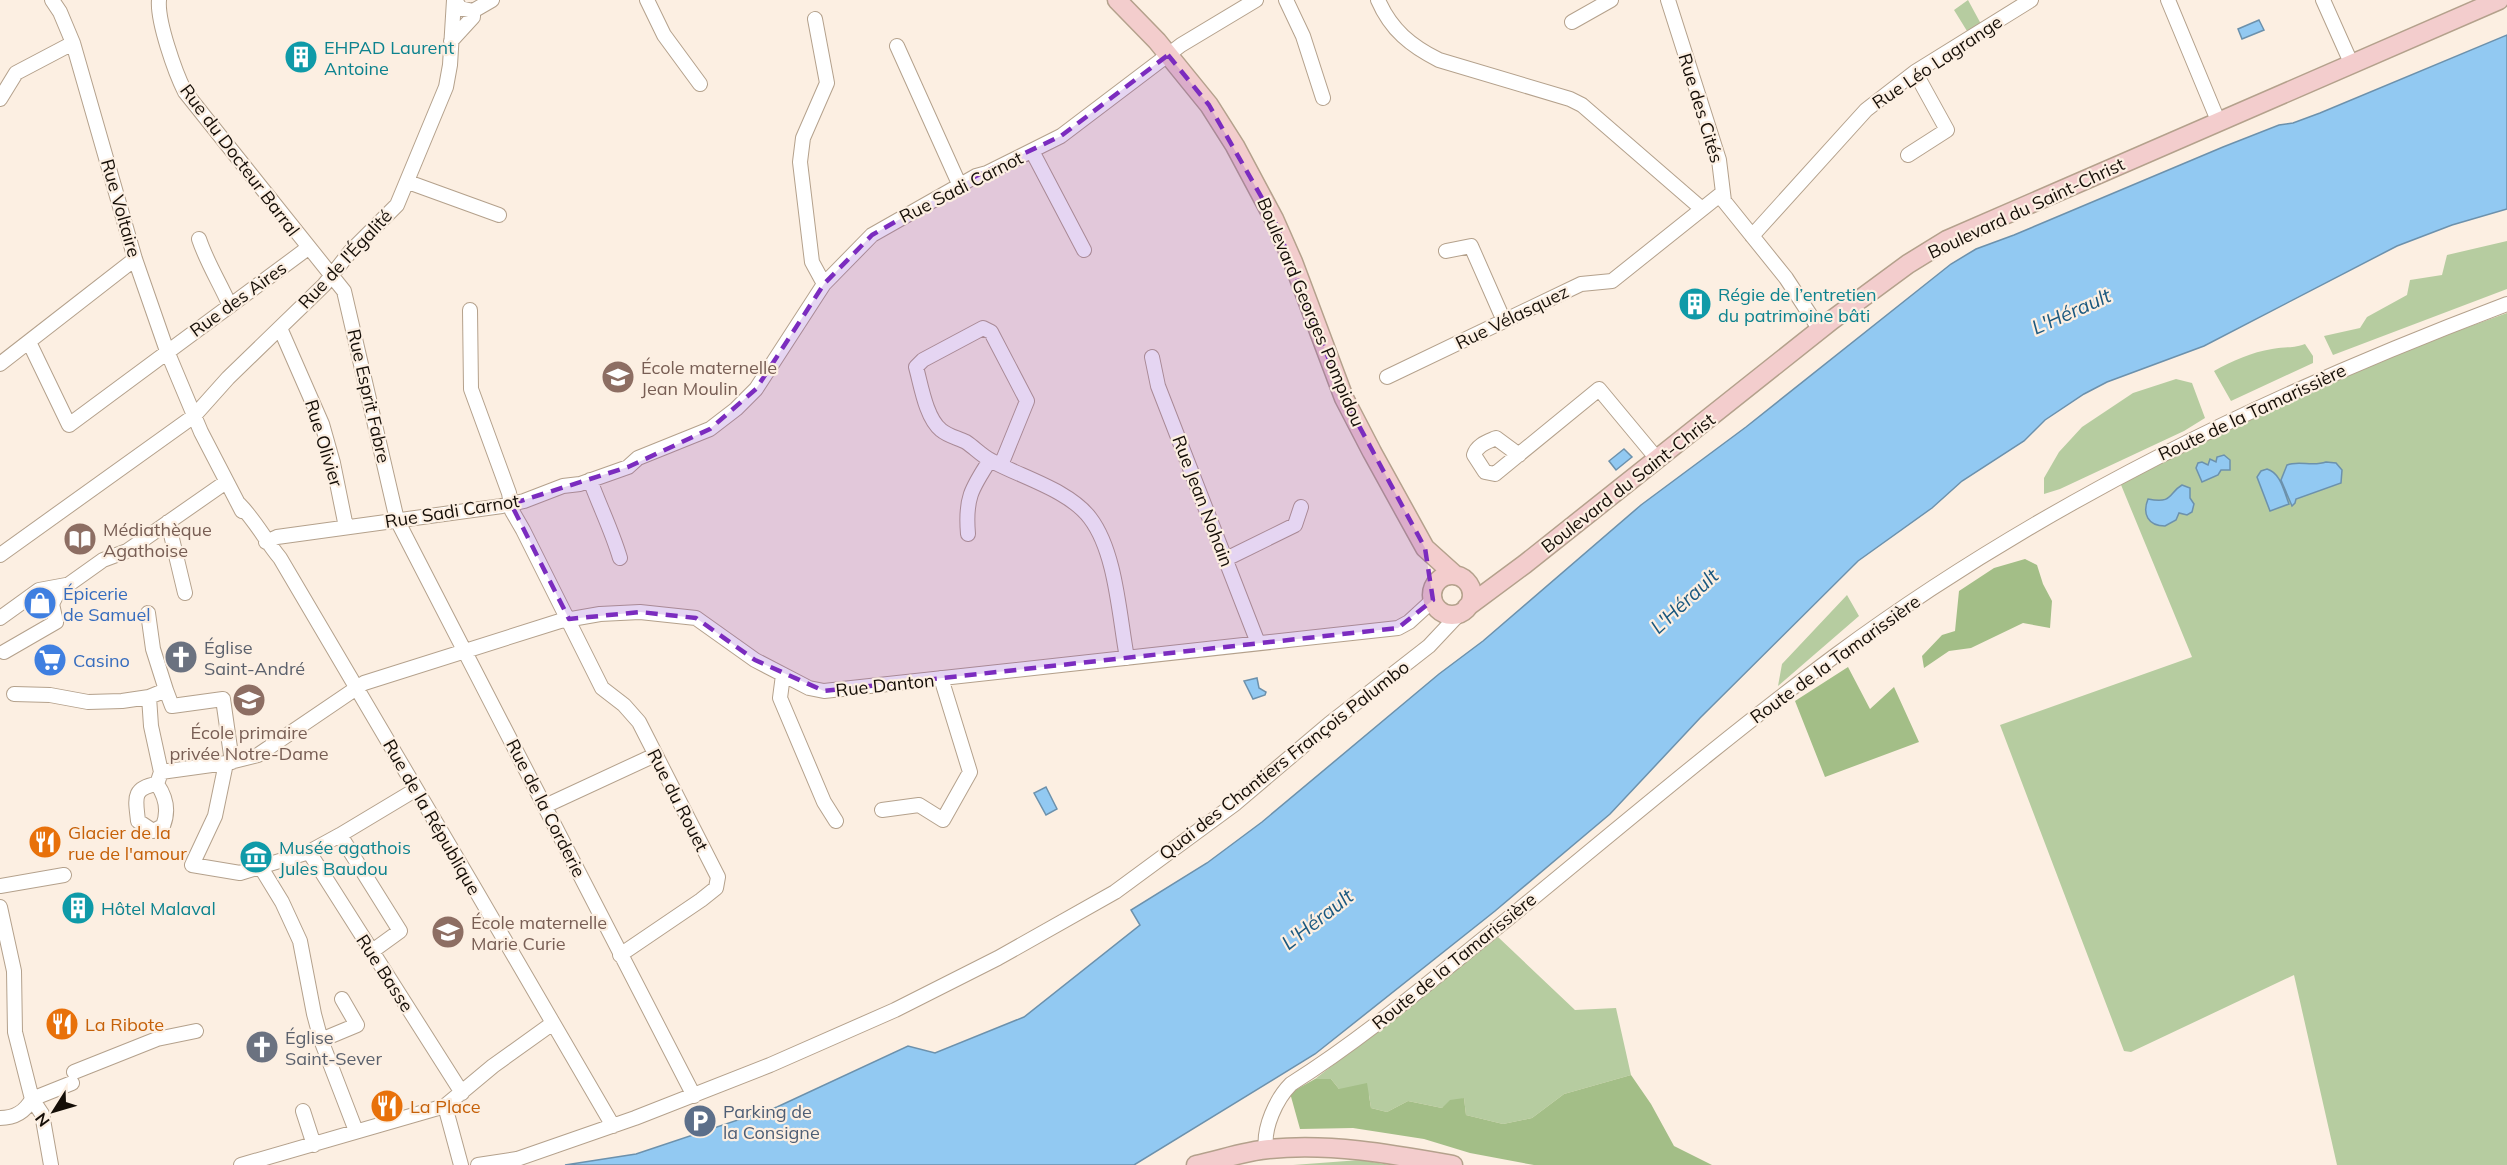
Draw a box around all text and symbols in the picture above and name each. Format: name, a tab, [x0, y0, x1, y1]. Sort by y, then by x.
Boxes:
street label: Rue Léo Lagrange	[1868, 10, 2006, 114]
place label: EHPAD Laurent Antoine	[324, 36, 454, 80]
building icon: EHPAD Laurent Antoine	[283, 39, 319, 75]
street label: Rue des Cités	[1673, 51, 1729, 165]
street label: Rue du Docteur Barral	[175, 79, 305, 241]
street label: Rue Sadi Carnot	[895, 146, 1027, 228]
street label: Boulevard du Saint-Christ	[1924, 152, 2128, 264]
street label: Rue Voltaire	[96, 156, 146, 260]
street label: Boulevard Georges Pompidou	[1252, 194, 1370, 430]
street label: Rue de l'Égalité	[293, 204, 397, 314]
street label: Rue des Aires	[185, 256, 291, 342]
street label: Rue Vélasquez	[1452, 280, 1572, 354]
water label: L'Hérault	[2028, 282, 2115, 339]
place label: Régie de l’entretien du patrimoine bâti	[1718, 283, 1876, 327]
building icon: Régie de l’entretien du patrimoine bâti	[1677, 286, 1713, 322]
street label: Rue Esprit Fabre	[342, 327, 396, 465]
place label: École maternelle Jean Moulin	[641, 356, 777, 400]
street label: Route de la Tamarissière	[2154, 358, 2350, 466]
school or university icon: École maternelle Jean Moulin	[600, 359, 636, 395]
street label: Rue Olivier	[300, 397, 348, 490]
street label: Boulevard du Saint-Christ	[1536, 408, 1720, 558]
street label: Rue Jean Nohain	[1167, 432, 1239, 570]
street label: Rue Sadi Carnot	[383, 489, 521, 533]
place label: Médiathèque Agathoise	[103, 518, 212, 562]
library icon: Médiathèque Agathoise	[62, 521, 98, 557]
water label: L'Hérault	[1645, 563, 1724, 639]
place label: Épicerie de Samuel	[63, 582, 151, 626]
shop icon: Épicerie de Samuel	[22, 585, 58, 621]
street label: Route de la Tamarissière	[1745, 590, 1925, 728]
place label: Église Saint-André	[204, 636, 305, 680]
church icon: Église Saint-André	[163, 639, 199, 675]
supermarket icon: Casino	[32, 642, 68, 678]
place label: Casino	[73, 649, 130, 672]
street label: Quai des Chantiers François Palumbo	[1154, 655, 1414, 865]
street label: Rue Danton	[834, 668, 936, 702]
school or university icon: École primaire privée Notre-Dame	[231, 682, 267, 718]
place label: École primaire privée Notre-Dame	[169, 721, 329, 765]
street label: Rue de la République	[378, 735, 486, 899]
street label: Rue de la Corderie	[501, 735, 591, 881]
street label: Rue du Rouet	[642, 745, 714, 855]
place label: Glacier de la rue de l'amour	[68, 821, 187, 865]
restaurant icon: Glacier de la rue de l'amour	[27, 824, 63, 860]
place label: Musée agathois Jules Baudou	[279, 836, 411, 880]
museum icon: Musée agathois Jules Baudou	[238, 839, 274, 875]
water label: L'Hérault	[1276, 883, 1359, 955]
street label: Route de la Tamarissière	[1367, 888, 1541, 1034]
building icon: Hôtel Malaval	[60, 890, 96, 926]
place label: Hôtel Malaval	[101, 897, 216, 920]
place label: École maternelle Marie Curie	[471, 911, 607, 955]
school or university icon: École maternelle Marie Curie	[430, 914, 466, 950]
street label: Rue Basse	[351, 930, 419, 1016]
restaurant icon: La Ribote	[44, 1006, 80, 1042]
place label: La Ribote	[85, 1013, 164, 1036]
place label: Église Saint-Sever	[285, 1026, 382, 1070]
church icon: Église Saint-Sever	[244, 1029, 280, 1065]
north arrow	[24, 1081, 84, 1141]
restaurant icon: La Place	[369, 1088, 405, 1124]
place label: La Place	[410, 1095, 481, 1118]
place label: Parking de la Consigne	[723, 1100, 820, 1144]
parking icon: Parking de la Consigne	[682, 1103, 718, 1139]
text: N	[30, 1109, 54, 1131]

